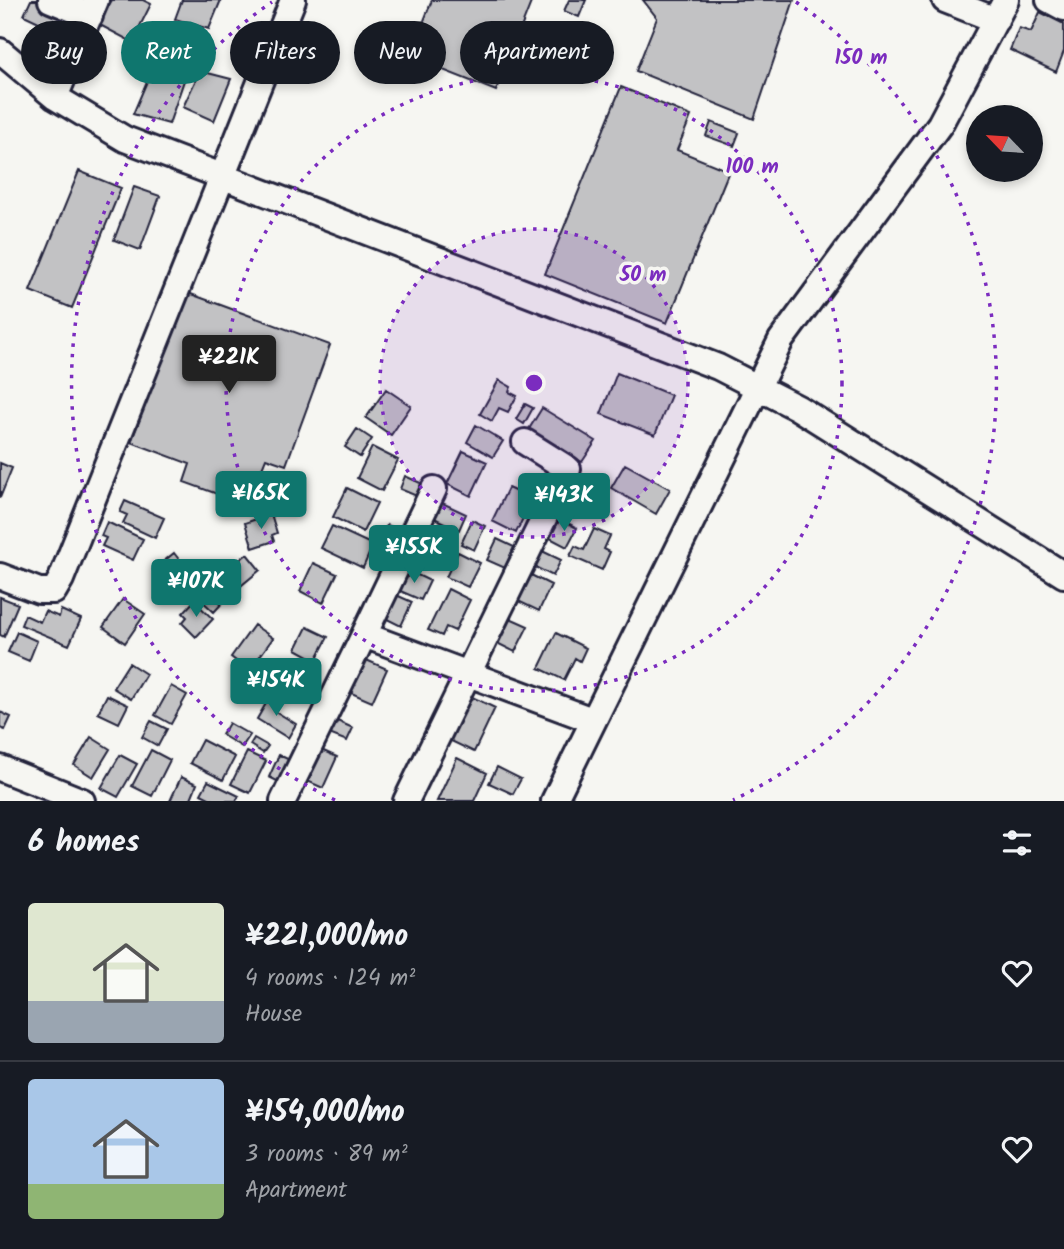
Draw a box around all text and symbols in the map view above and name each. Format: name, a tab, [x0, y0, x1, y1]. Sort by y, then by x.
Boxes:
chip: Buy	[21, 21, 107, 84]
chip: Rent	[121, 21, 216, 84]
chip: Filters	[230, 21, 340, 84]
chip: New	[354, 21, 446, 84]
chip: Apartment	[460, 21, 614, 84]
text: 150 m	[834, 42, 888, 75]
north arrow	[966, 105, 1043, 182]
map controls	[966, 105, 1043, 182]
text: 100 m	[725, 151, 779, 184]
text: 50 m	[619, 259, 666, 292]
pin: ¥221K	[180, 336, 278, 395]
text: ¥221K	[198, 340, 260, 376]
centre of rings	[522, 371, 546, 395]
pin: ¥165K	[212, 472, 310, 531]
pin: ¥143K	[515, 474, 613, 533]
text: ¥165K	[231, 476, 291, 512]
text: ¥143K	[534, 478, 594, 514]
pin: ¥155K	[365, 526, 463, 585]
text: ¥155K	[385, 530, 443, 566]
pin: ¥107K	[147, 560, 245, 619]
text: ¥107K	[167, 564, 225, 600]
pin: ¥154K	[227, 658, 325, 718]
text: ¥154K	[246, 663, 306, 699]
text: 6 homes	[28, 819, 140, 867]
icon: filters	[998, 824, 1036, 862]
text: ¥221,000/mo	[245, 913, 408, 961]
icon: home	[84, 931, 168, 1015]
icon: heart	[998, 954, 1036, 992]
text: 4 rooms · 124 m²	[245, 961, 415, 997]
text: House	[245, 997, 302, 1033]
text: ¥154,000/mo	[245, 1089, 405, 1137]
icon: home	[84, 1107, 168, 1191]
icon: heart	[998, 1130, 1036, 1168]
text: 3 rooms · 89 m²	[245, 1137, 408, 1173]
text: Apartment	[245, 1173, 347, 1209]

